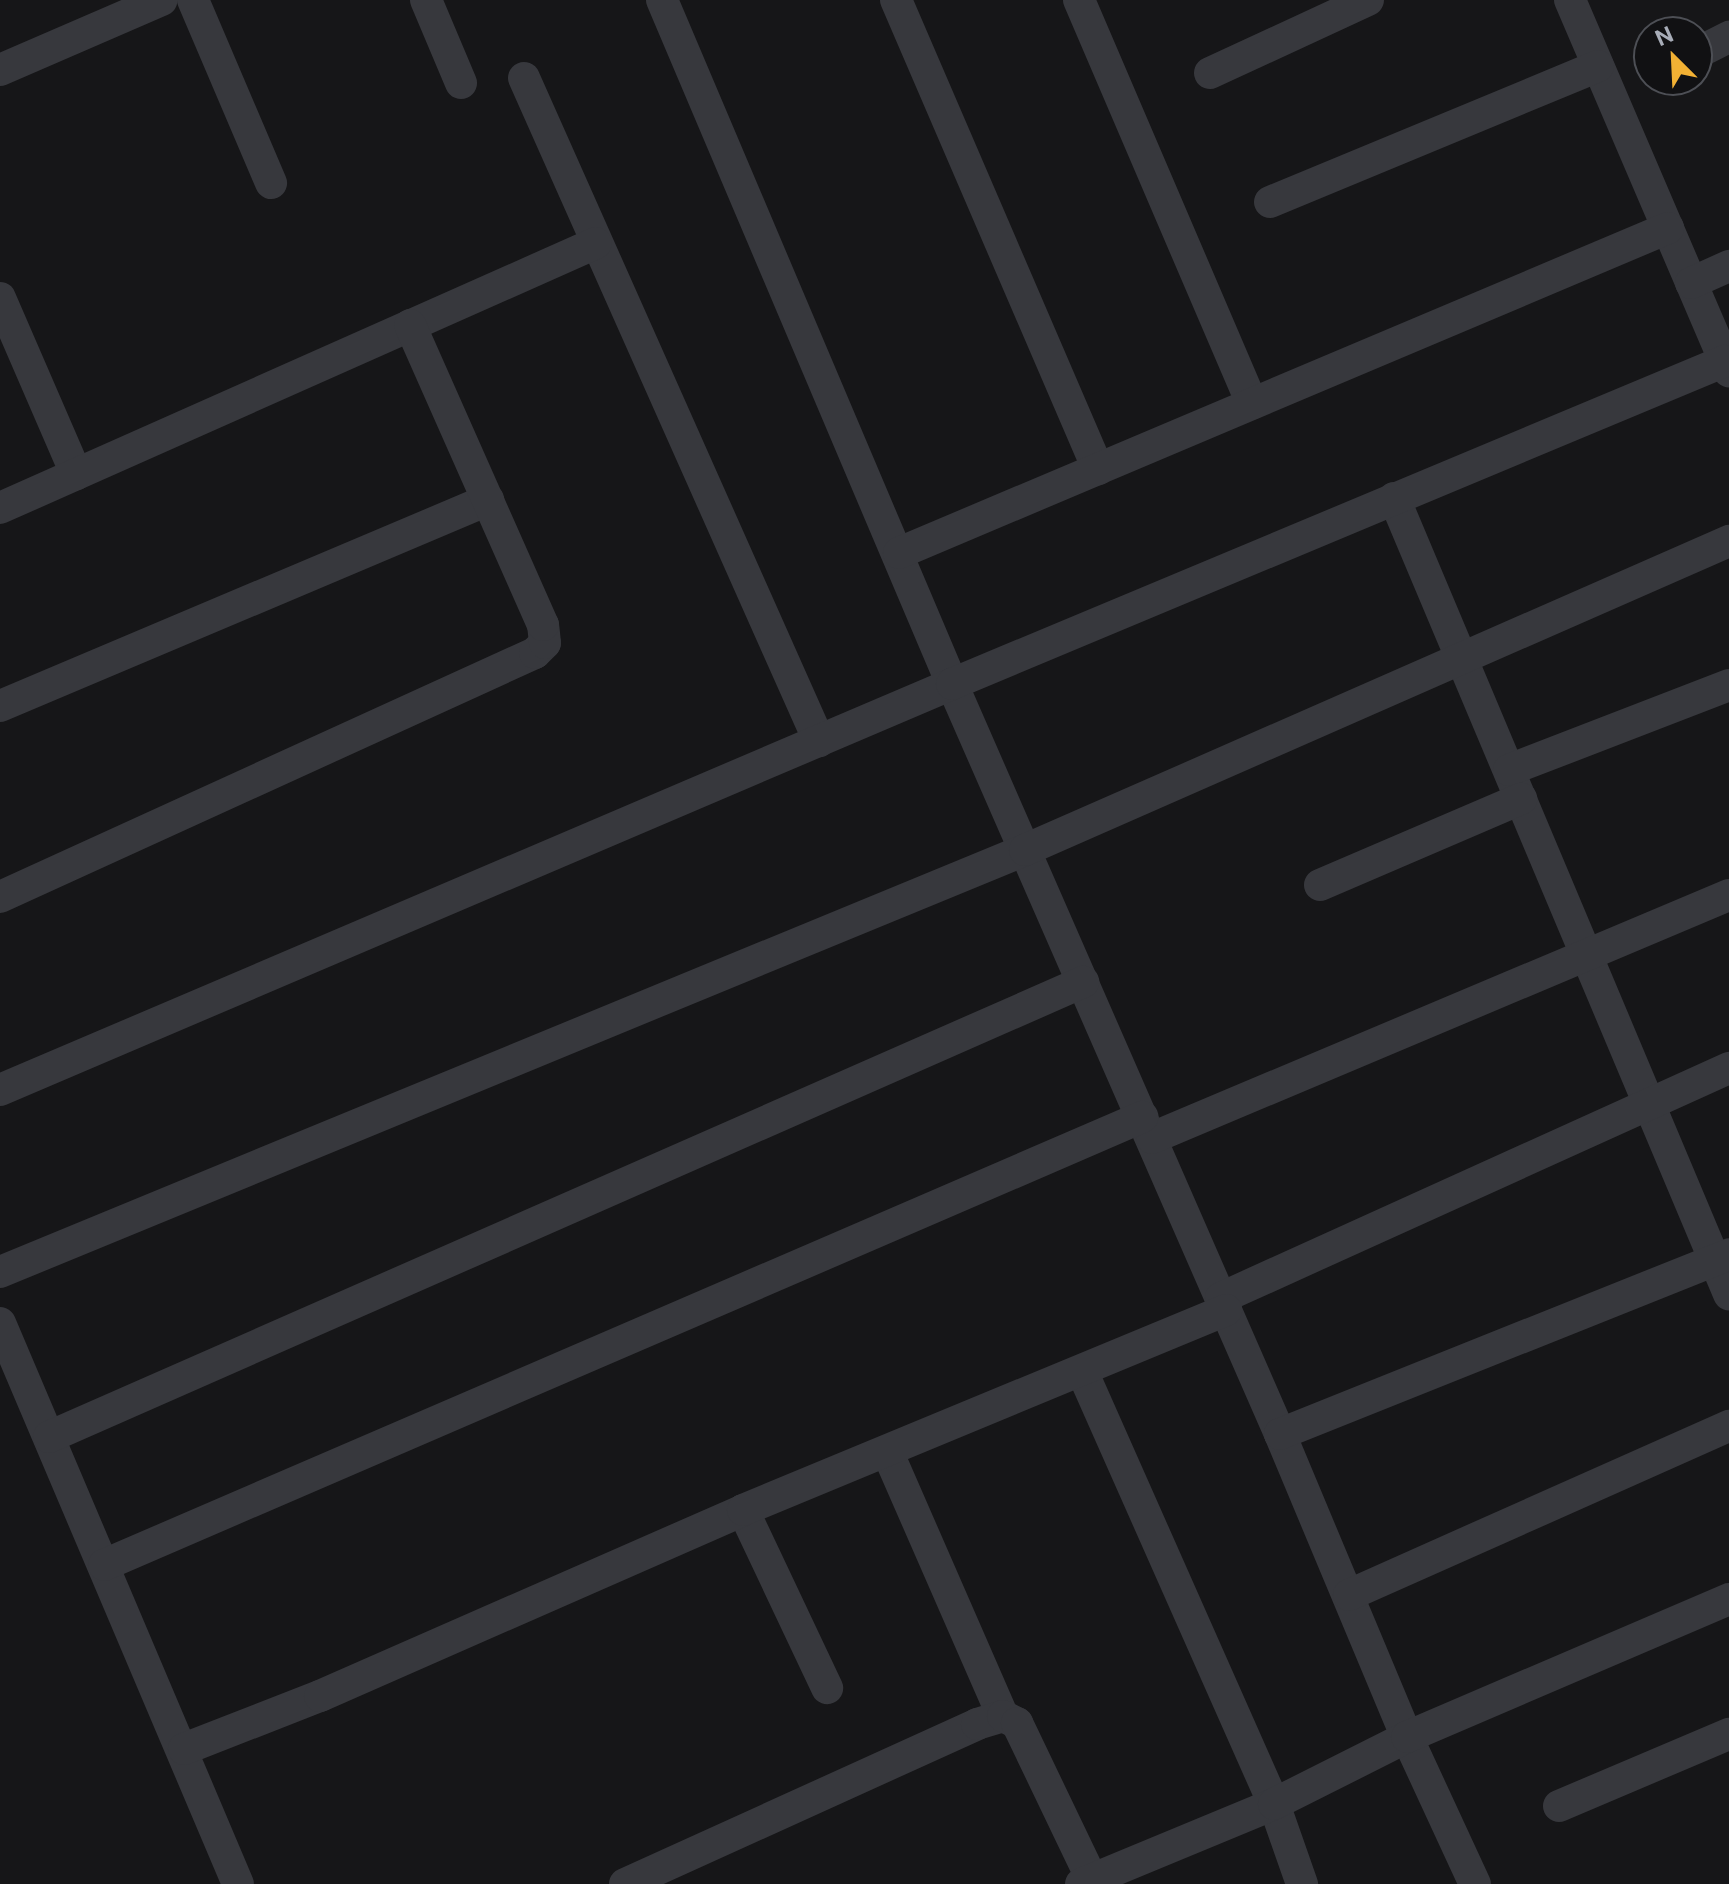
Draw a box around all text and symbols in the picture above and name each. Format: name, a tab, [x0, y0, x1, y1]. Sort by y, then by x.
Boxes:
north arrow	[1633, 16, 1713, 96]
text: N	[1651, 21, 1677, 51]

